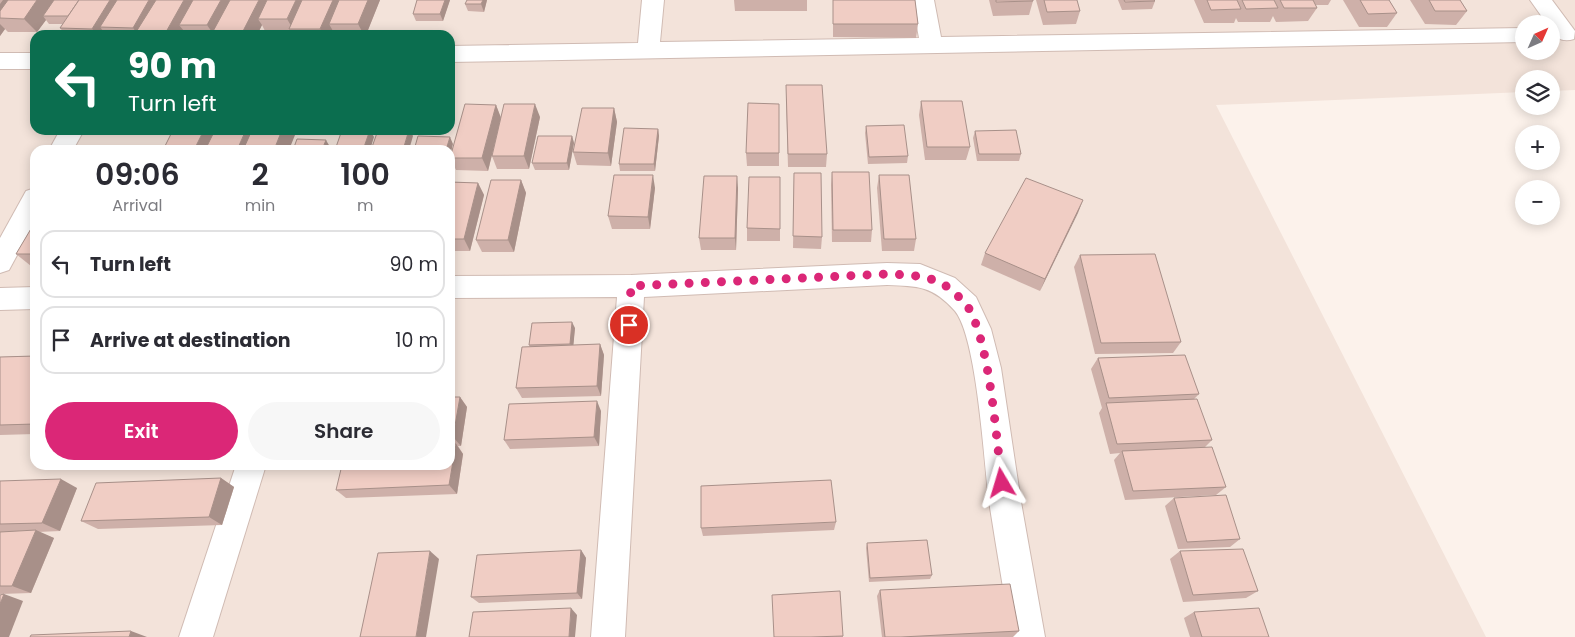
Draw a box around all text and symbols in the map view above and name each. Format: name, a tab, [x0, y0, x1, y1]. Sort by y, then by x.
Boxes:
north arrow	[1515, 15, 1560, 60]
map controls	[1515, 15, 1560, 225]
text: 90 m	[128, 41, 217, 90]
icon: left	[45, 50, 110, 115]
button: layers	[1515, 70, 1560, 115]
text: Turn left	[128, 88, 216, 119]
button: +	[1515, 125, 1560, 170]
text: 09:06	[95, 153, 180, 196]
text: 2	[251, 153, 269, 196]
text: 100	[340, 153, 390, 196]
button: −	[1515, 180, 1560, 225]
text: Arrival	[112, 194, 163, 217]
text: min	[245, 194, 275, 217]
text: m	[357, 194, 373, 217]
icon: left	[47, 250, 75, 278]
text: Turn left	[90, 251, 171, 278]
text: 90 m	[389, 251, 438, 278]
pin	[608, 304, 650, 346]
icon: arrive	[615, 311, 643, 339]
icon: arrive	[47, 326, 75, 354]
text: Arrive at destination	[90, 327, 291, 354]
text: 10 m	[395, 327, 438, 354]
button: Exit	[45, 402, 238, 460]
button: Share	[248, 402, 440, 460]
position arrow	[975, 456, 1027, 508]

